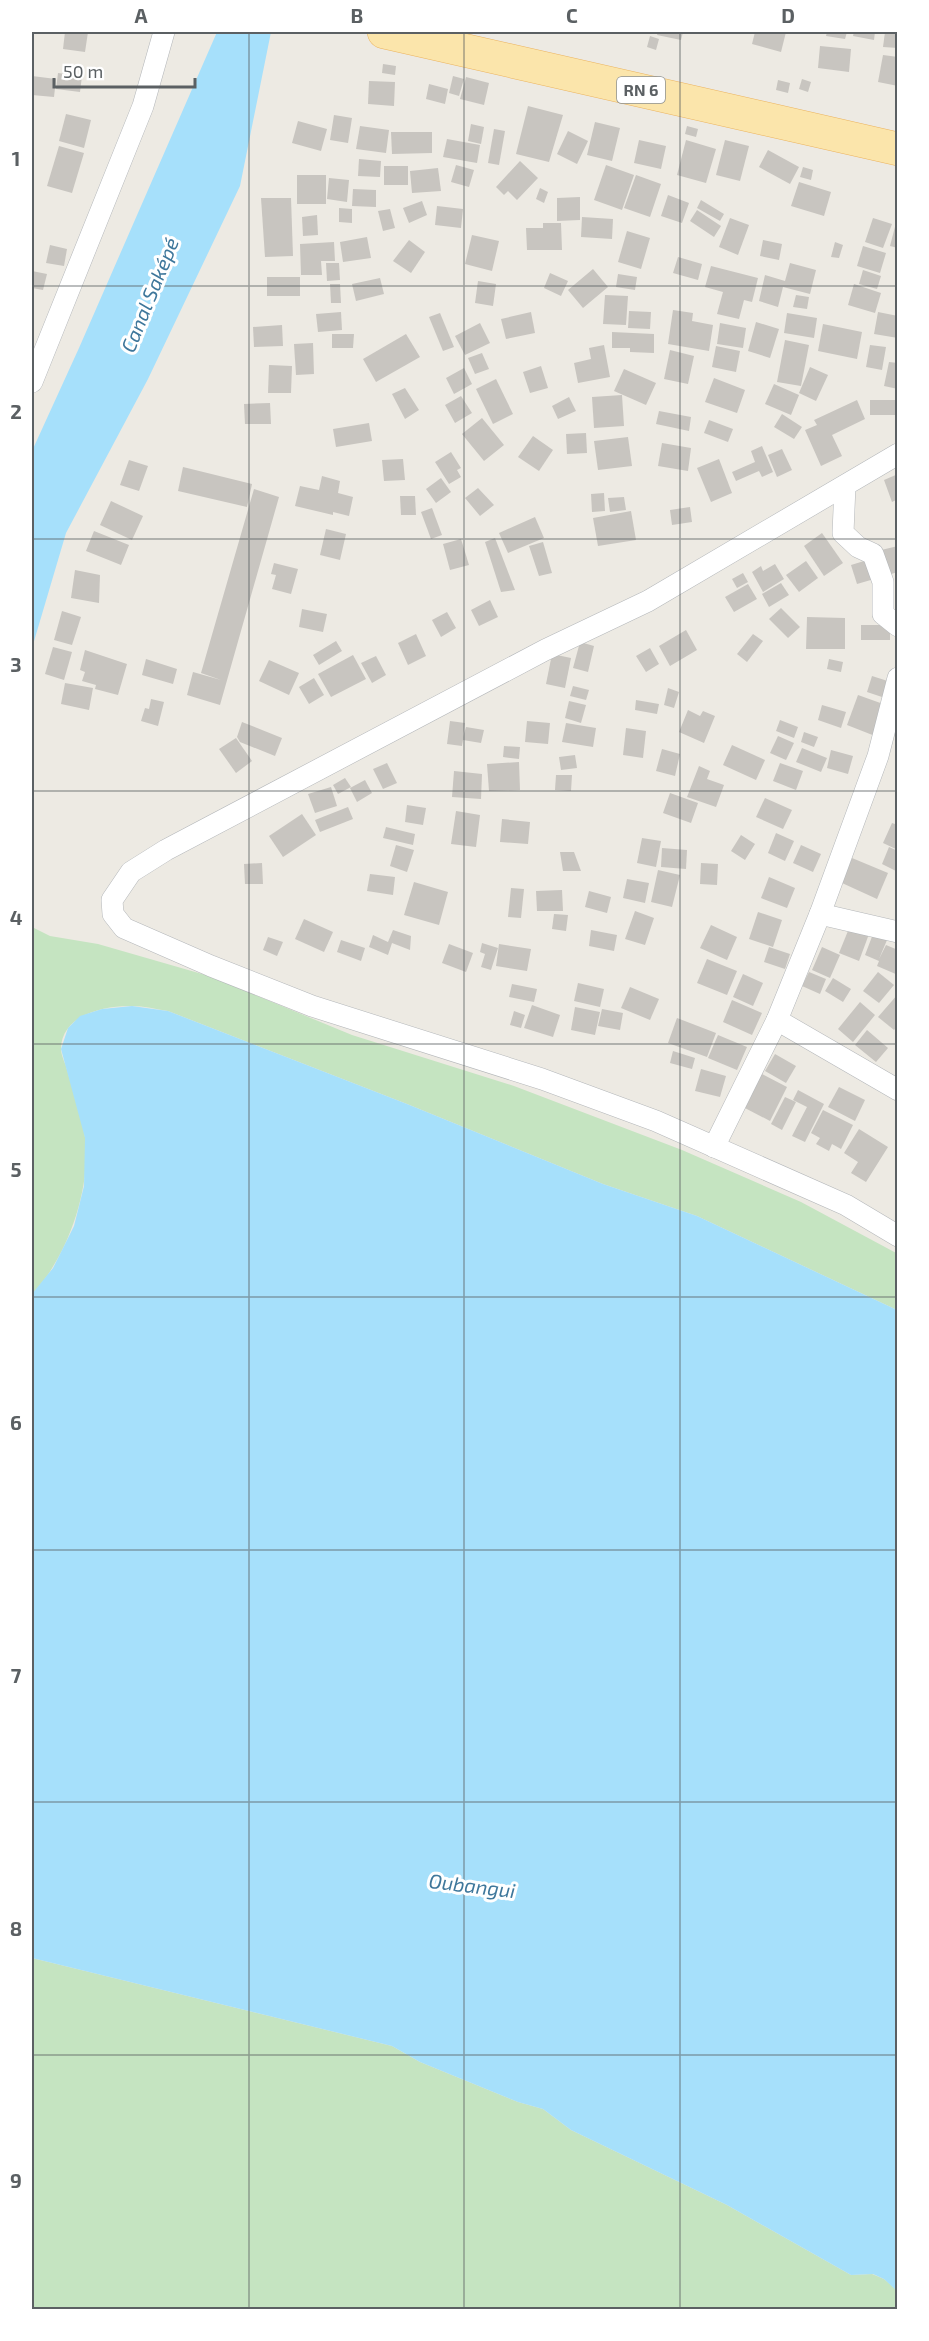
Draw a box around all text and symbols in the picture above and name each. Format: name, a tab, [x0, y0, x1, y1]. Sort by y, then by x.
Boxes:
text: A	[134, 3, 148, 27]
text: B	[351, 3, 363, 27]
text: C	[566, 3, 578, 27]
text: D	[781, 3, 795, 27]
scale bar	[54, 51, 195, 89]
text: 50 m	[63, 60, 103, 82]
road number: RN 6	[617, 77, 665, 103]
text: 1	[12, 146, 20, 170]
water label: Canal Saképé	[115, 234, 183, 355]
text: 2	[10, 399, 22, 423]
text: 3	[10, 652, 22, 676]
text: 4	[10, 905, 23, 929]
text: 5	[10, 1157, 22, 1181]
text: 6	[10, 1410, 22, 1434]
text: 7	[11, 1663, 22, 1687]
water label: Oubangui	[428, 1868, 517, 1902]
text: 8	[10, 1916, 22, 1940]
text: 9	[10, 2168, 22, 2192]

